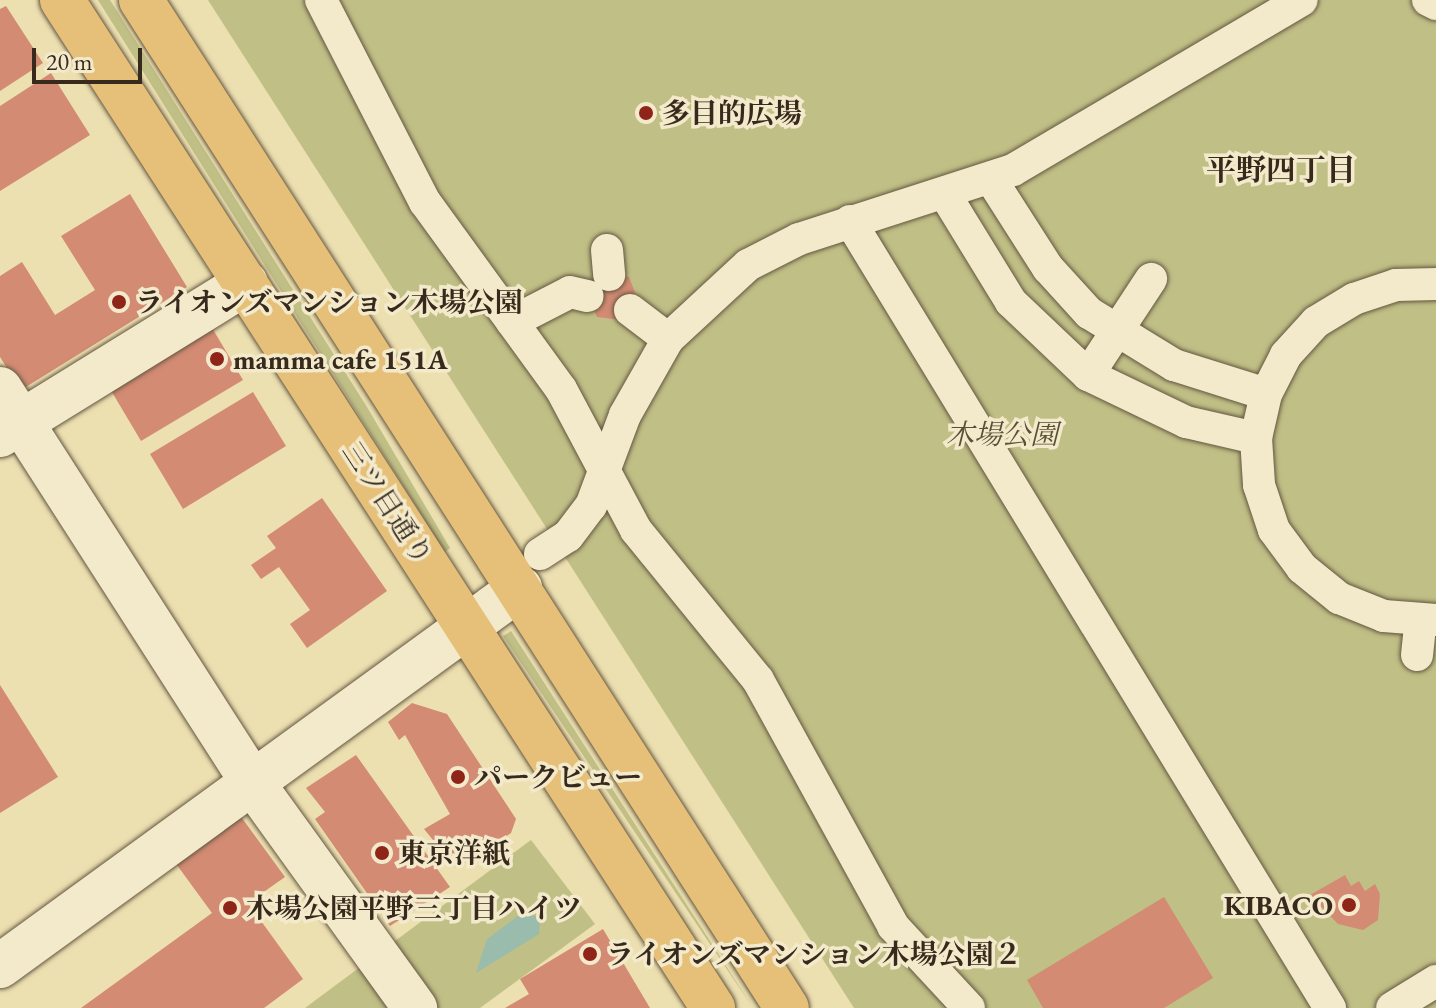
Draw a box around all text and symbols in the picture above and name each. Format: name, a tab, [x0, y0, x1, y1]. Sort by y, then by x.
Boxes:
scale bar	[36, 32, 146, 82]
text: 20 m	[46, 46, 93, 77]
place label: 多目的広場	[662, 96, 802, 130]
marker: 多目的広場	[637, 104, 655, 122]
district label: 平野四丁目	[1206, 152, 1356, 188]
place label: ライオンズマンション木場公園	[135, 285, 527, 319]
marker: ライオンズマンション木場公園	[110, 293, 128, 311]
place label: mamma cafe 151A	[233, 342, 448, 376]
marker: mamma cafe 151A	[208, 350, 226, 368]
park label: 木場公園	[946, 417, 1058, 451]
street label: 三ツ目通り	[336, 435, 440, 571]
place label: パークビュー	[474, 760, 642, 794]
marker: パークビュー	[449, 768, 467, 786]
place label: 東京洋紙	[398, 836, 510, 870]
marker: 東京洋紙	[373, 844, 391, 862]
place label: KIBACO	[1224, 888, 1333, 922]
place label: 木場公園平野三丁目ハイツ	[246, 891, 582, 925]
marker: KIBACO	[1340, 896, 1358, 914]
marker: 木場公園平野三丁目ハイツ	[221, 899, 239, 917]
place label: ライオンズマンション木場公園２	[606, 937, 1026, 971]
marker: ライオンズマンション木場公園２	[581, 945, 599, 963]

